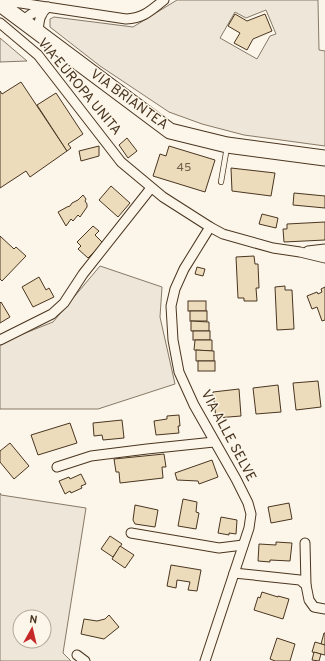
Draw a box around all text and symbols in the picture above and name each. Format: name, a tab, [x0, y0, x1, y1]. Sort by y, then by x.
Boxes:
street label: VIA EUROPA UNITA	[33, 35, 125, 139]
street label: VIA BRIANTEA	[87, 66, 171, 134]
house number: 45	[177, 160, 191, 176]
street label: VIA ALLE SELVE	[197, 387, 259, 485]
north arrow	[12, 609, 52, 649]
text: N	[28, 613, 38, 628]

